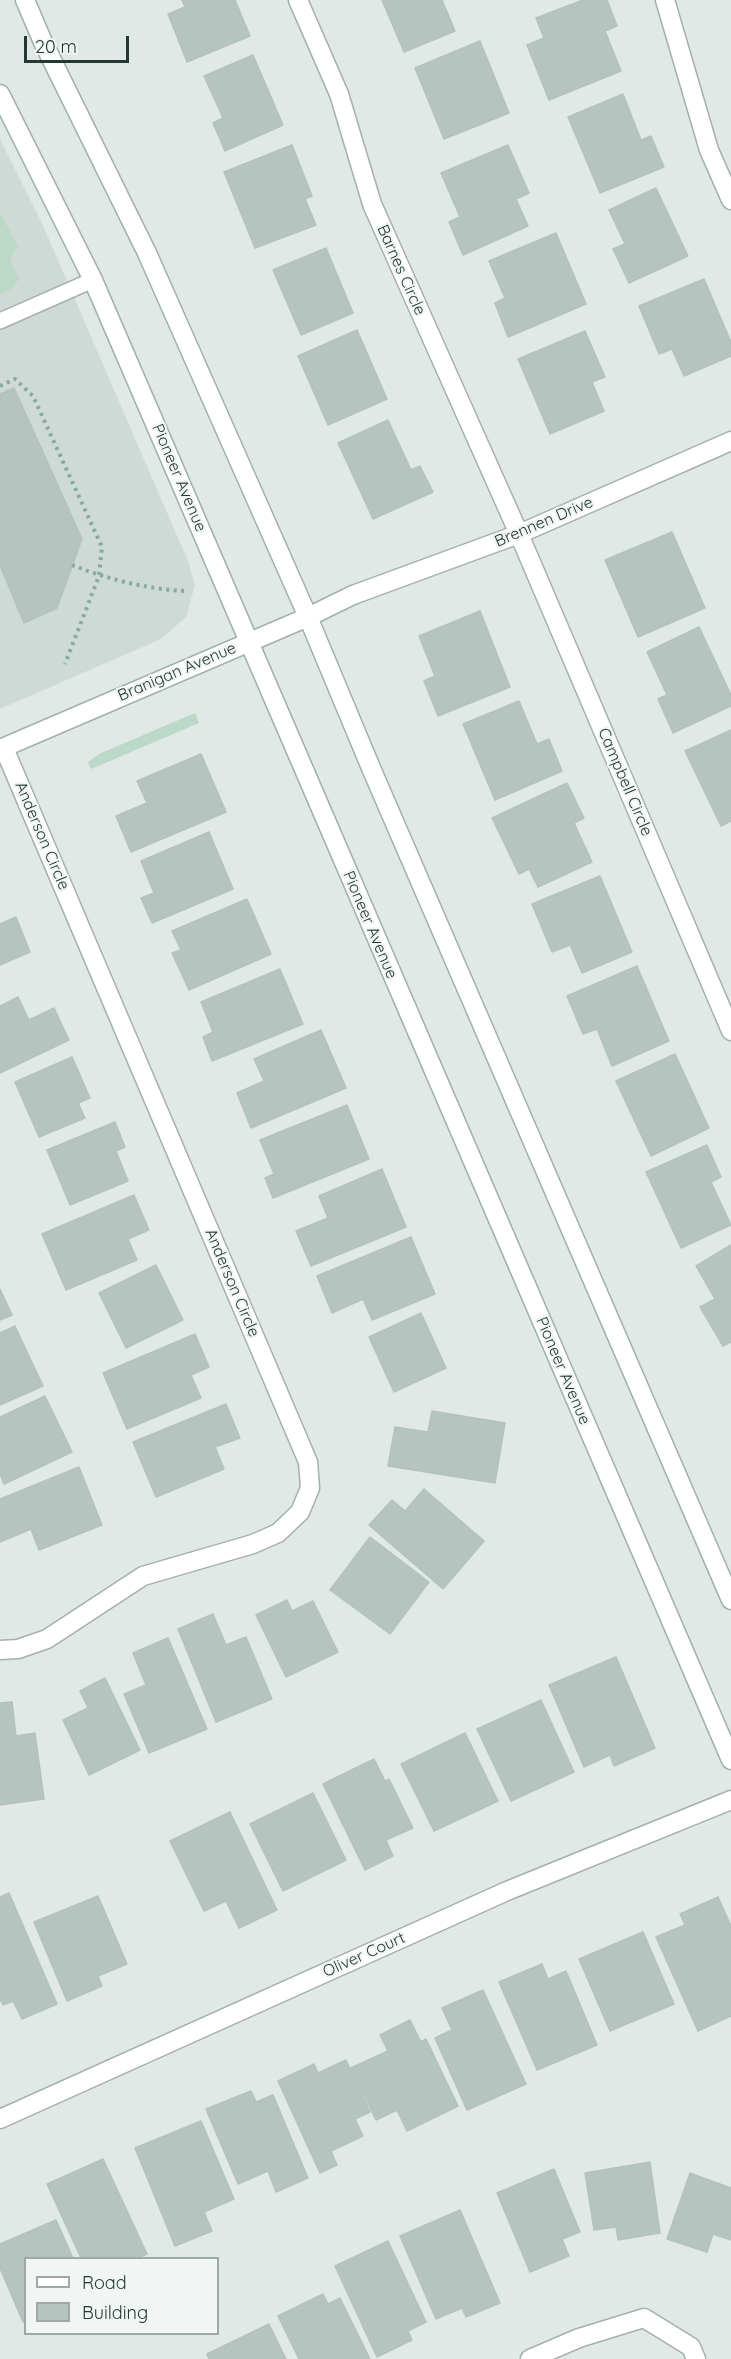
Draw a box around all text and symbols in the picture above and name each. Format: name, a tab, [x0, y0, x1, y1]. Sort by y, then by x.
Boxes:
scale bar	[27, 24, 132, 62]
text: 20 m	[35, 35, 77, 58]
street label: Barnes Circle	[373, 222, 429, 318]
street label: Pioneer Avenue	[148, 421, 210, 535]
street label: Brennen Drive	[492, 493, 596, 551]
street label: Branigan Avenue	[115, 638, 239, 706]
street label: Campbell Circle	[594, 725, 656, 839]
street label: Anderson Circle	[11, 779, 73, 893]
street label: Pioneer Avenue	[339, 868, 401, 982]
street label: Anderson Circle	[201, 1226, 263, 1340]
street label: Pioneer Avenue	[532, 1314, 594, 1428]
street label: Oliver Court	[320, 1928, 408, 1982]
legend	[24, 2257, 219, 2335]
text: Road	[82, 2271, 127, 2294]
text: Building	[82, 2301, 148, 2324]

